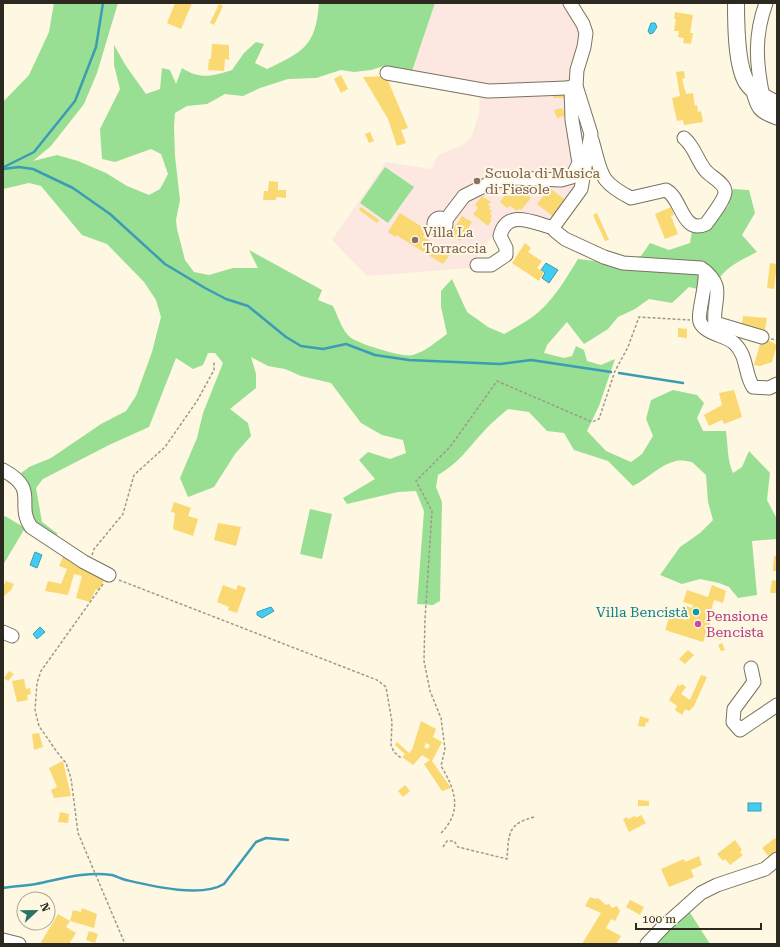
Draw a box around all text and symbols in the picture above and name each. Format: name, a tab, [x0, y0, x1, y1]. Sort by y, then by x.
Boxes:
place label: Scuola di Musica di Fiesole	[485, 165, 600, 197]
marker: Scuola di Musica di Fiesole	[472, 176, 482, 186]
place label: Villa La Torraccia	[423, 224, 487, 256]
marker: Villa La Torraccia	[410, 235, 420, 245]
place label: Villa Bencistà	[596, 604, 688, 620]
marker: Villa Bencistà	[691, 607, 701, 617]
place label: Pensione Bencista	[706, 608, 768, 640]
marker: Pensione Bencista	[693, 619, 703, 629]
north arrow	[16, 891, 56, 931]
text: N	[37, 901, 53, 914]
scale bar	[636, 905, 761, 931]
text: 100 m	[642, 912, 676, 926]

